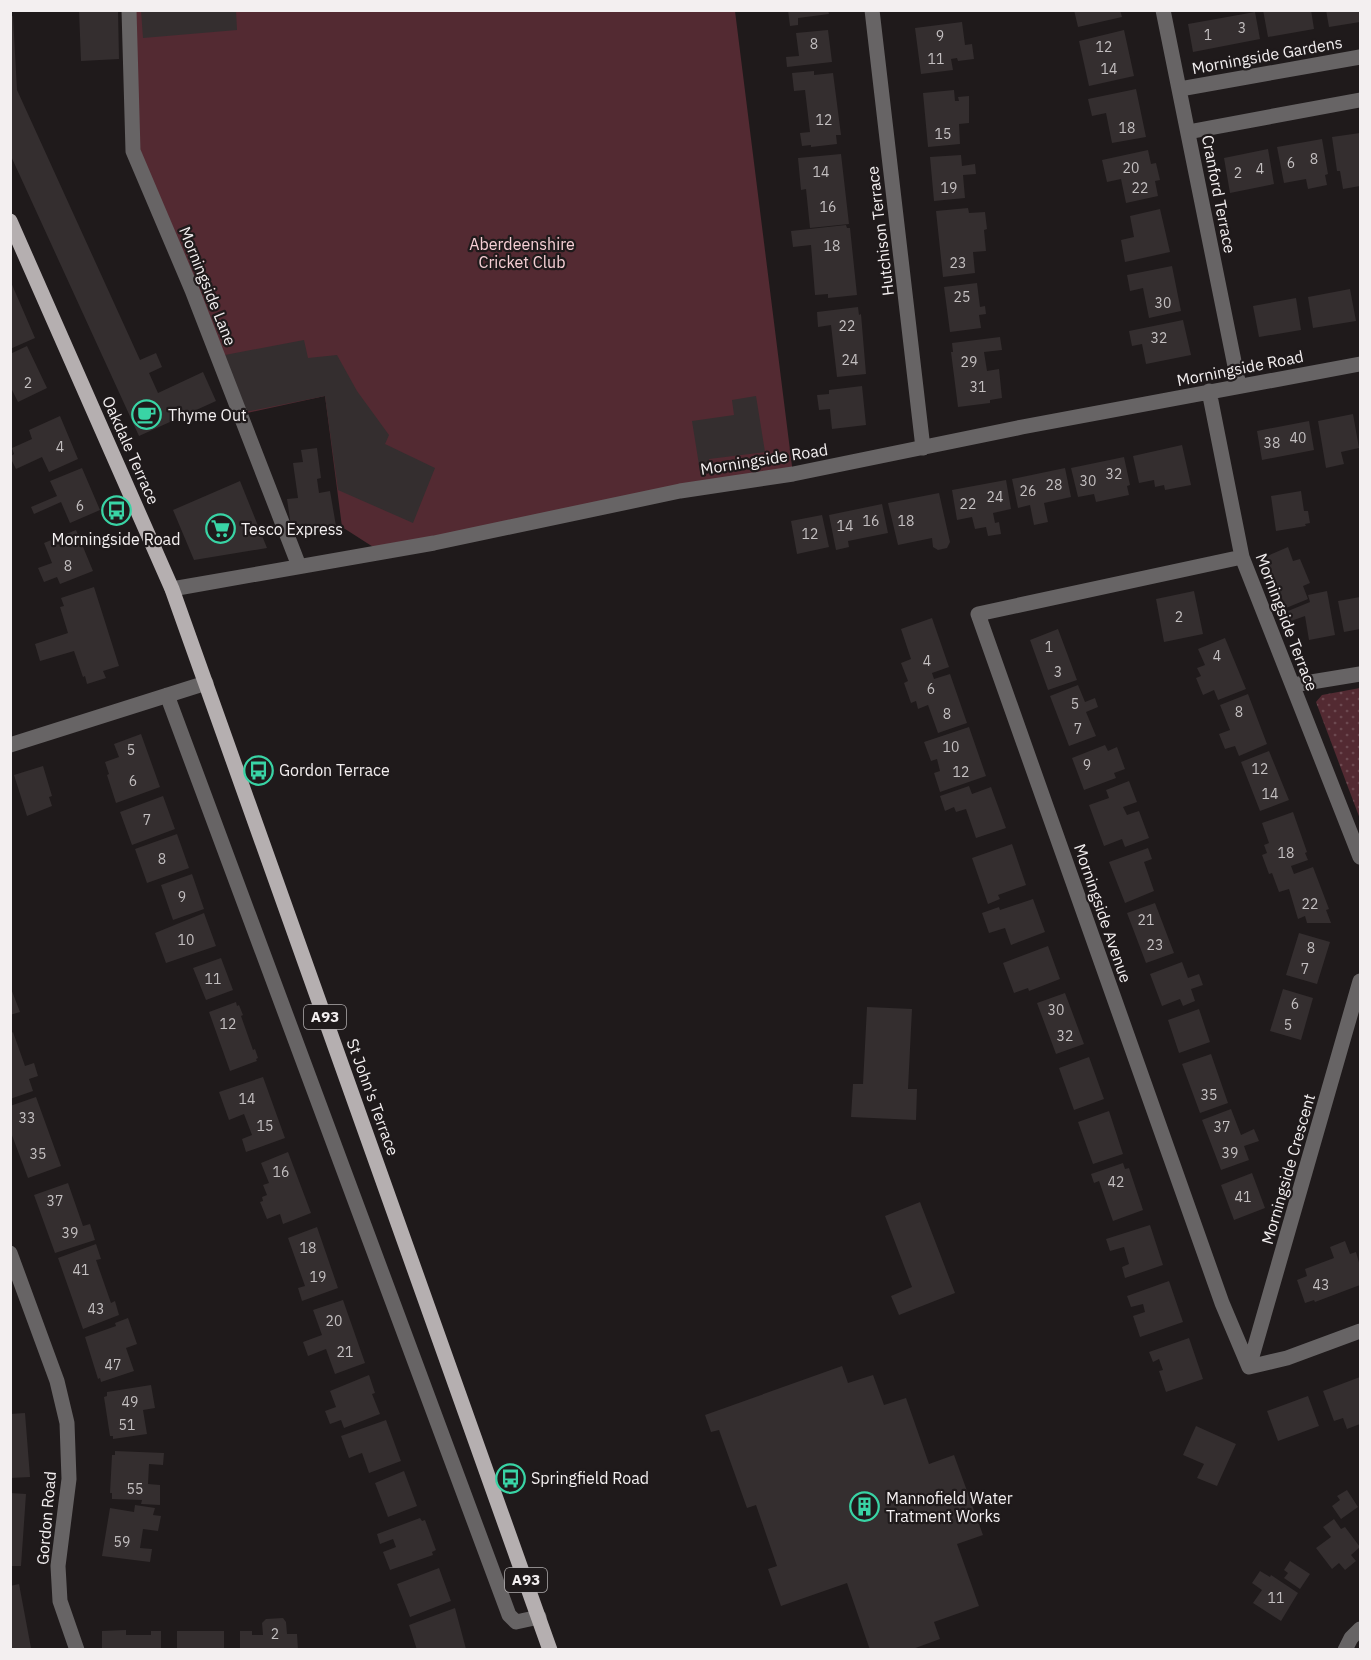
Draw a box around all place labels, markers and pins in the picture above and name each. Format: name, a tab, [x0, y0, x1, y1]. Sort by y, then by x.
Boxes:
cafe icon: Thyme Out	[131, 399, 163, 431]
place label: Thyme Out	[168, 405, 247, 425]
bus stop icon: Morningside Road	[100, 495, 132, 527]
supermarket icon: Tesco Express	[204, 513, 236, 545]
place label: Tesco Express	[241, 519, 343, 539]
place label: Morningside Road	[52, 529, 180, 549]
bus stop icon: Gordon Terrace	[242, 754, 274, 786]
place label: Gordon Terrace	[279, 760, 390, 780]
bus stop icon: Springfield Road	[494, 1462, 526, 1494]
place label: Springfield Road	[531, 1468, 649, 1488]
place label: Mannofield Water Tratment Works	[886, 1488, 1013, 1526]
building icon: Mannofield Water Tratment Works	[849, 1491, 881, 1523]

